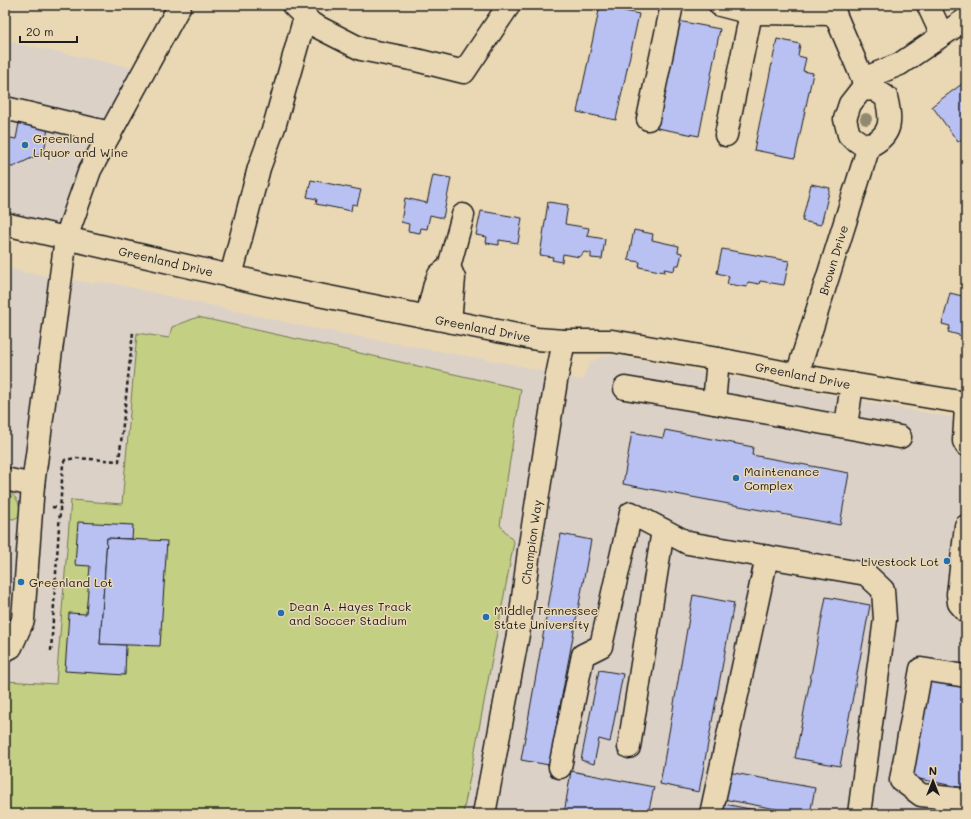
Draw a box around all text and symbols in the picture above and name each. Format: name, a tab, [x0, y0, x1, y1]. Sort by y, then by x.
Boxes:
scale bar	[20, 18, 77, 44]
text: 20 m	[26, 23, 54, 39]
place label: Greenland Liquor and Wine	[33, 130, 128, 160]
marker: Greenland Liquor and Wine	[20, 140, 30, 150]
street label: Brown Drive	[815, 223, 851, 297]
street label: Greenland Drive	[117, 242, 215, 280]
street label: Greenland Drive	[434, 311, 532, 345]
street label: Greenland Drive	[754, 358, 852, 392]
place label: Maintenance Complex	[744, 463, 819, 493]
marker: Maintenance Complex	[731, 473, 741, 483]
street label: Champion Way	[517, 499, 545, 585]
place label: Livestock Lot	[861, 553, 939, 569]
marker: Livestock Lot	[942, 556, 952, 566]
place label: Greenland Lot	[29, 574, 113, 590]
marker: Greenland Lot	[16, 577, 26, 587]
place label: Dean A. Hayes Track and Soccer Stadium	[289, 598, 411, 628]
place label: Middle Tennessee State University	[494, 602, 598, 632]
marker: Dean A. Hayes Track and Soccer Stadium	[276, 608, 286, 618]
marker: Middle Tennessee State University	[481, 612, 491, 622]
north arrow	[913, 761, 953, 801]
text: N	[929, 763, 937, 778]

